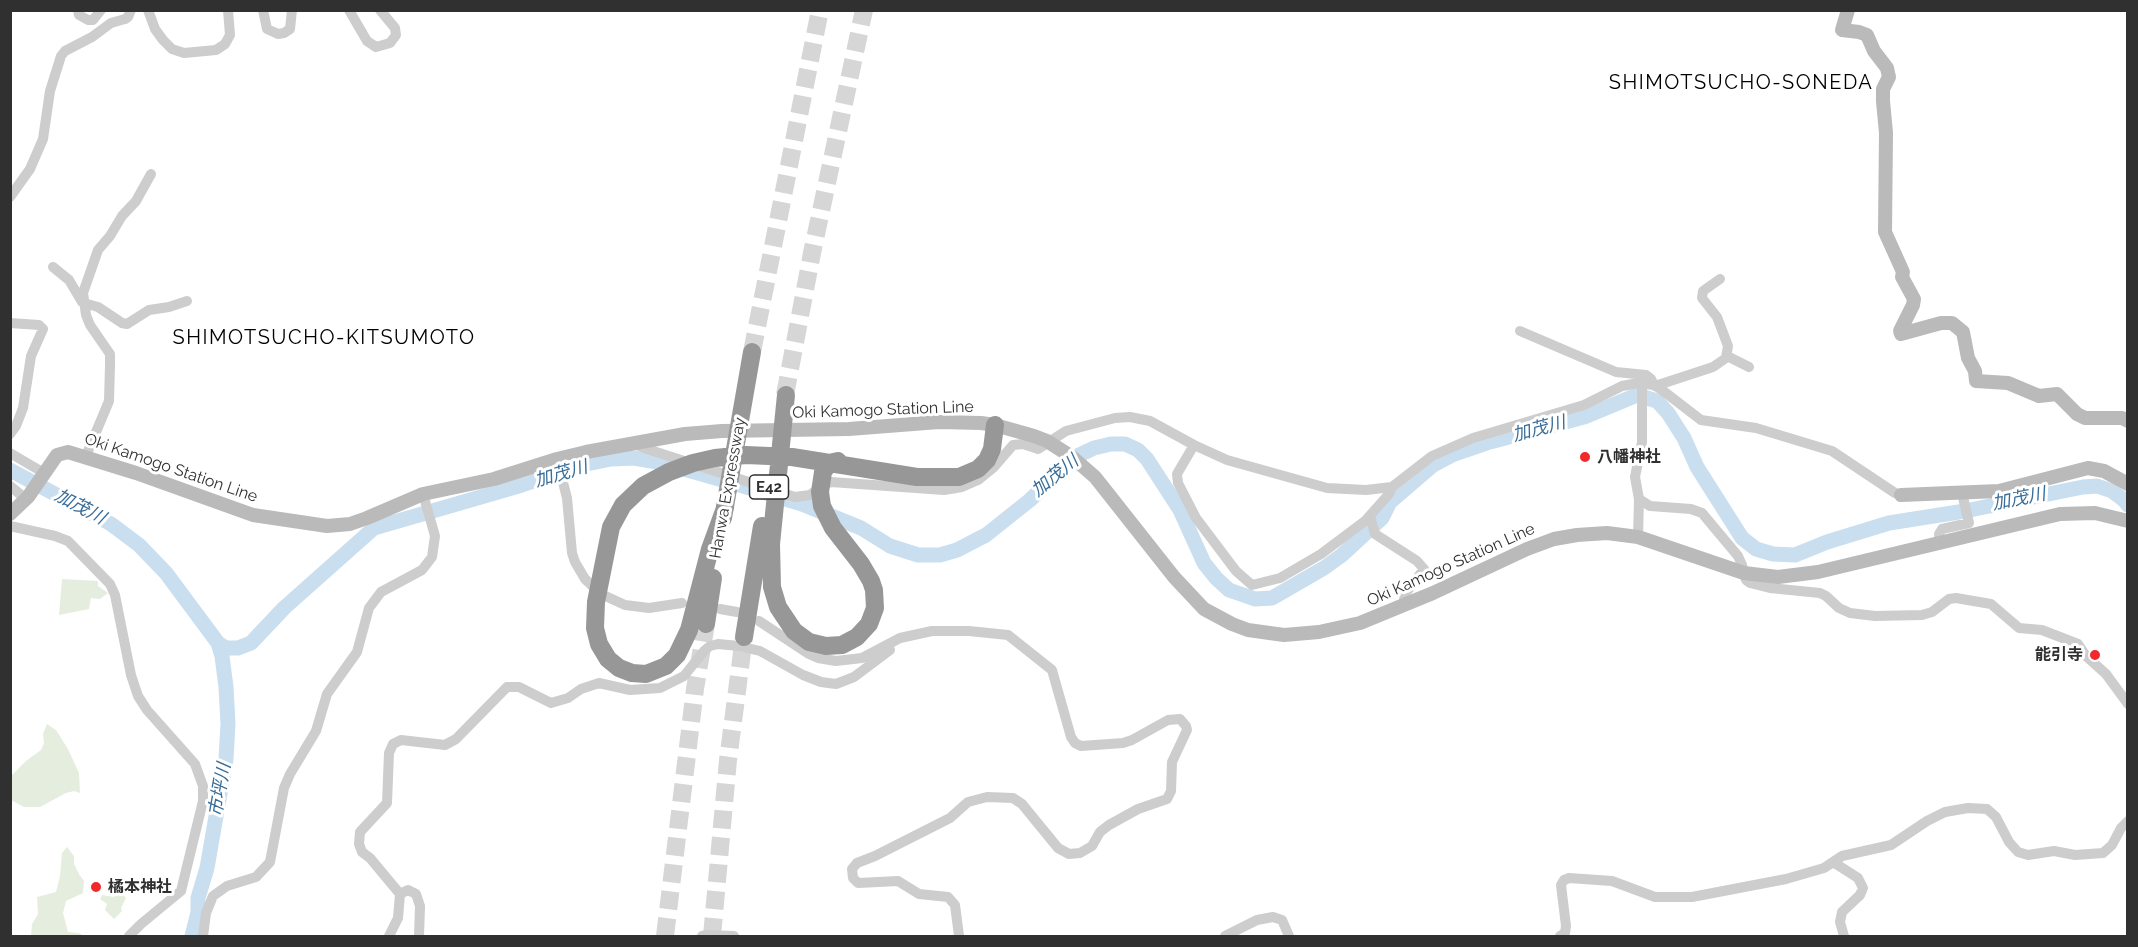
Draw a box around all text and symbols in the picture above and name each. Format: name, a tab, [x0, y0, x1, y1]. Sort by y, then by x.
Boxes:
district label: SHIMOTSUCHO-SONEDA	[1609, 71, 1873, 95]
district label: SHIMOTSUCHO-KITSUMOTO	[173, 326, 475, 350]
street label: Oki Kamogo Station Line	[792, 397, 974, 423]
water label: 加茂川	[1510, 412, 1568, 446]
street label: Hanwa Expressway	[706, 416, 750, 560]
street label: Oki Kamogo Station Line	[82, 429, 260, 507]
place label: 八幡神社	[1597, 447, 1661, 467]
marker: 八幡神社	[1578, 450, 1592, 464]
water label: 加茂川	[1027, 451, 1083, 501]
water label: 加茂川	[532, 456, 590, 492]
road number: E42	[750, 475, 788, 499]
water label: 加茂川	[1990, 483, 2048, 515]
water label: 加茂川	[51, 485, 109, 529]
street label: Oki Kamogo Station Line	[1364, 519, 1538, 611]
place label: 能引寺	[2035, 645, 2083, 665]
marker: 能引寺	[2088, 648, 2102, 662]
water label: 市坪川	[205, 762, 235, 818]
place label: 橘本神社	[108, 877, 172, 897]
marker: 橘本神社	[89, 880, 103, 894]

